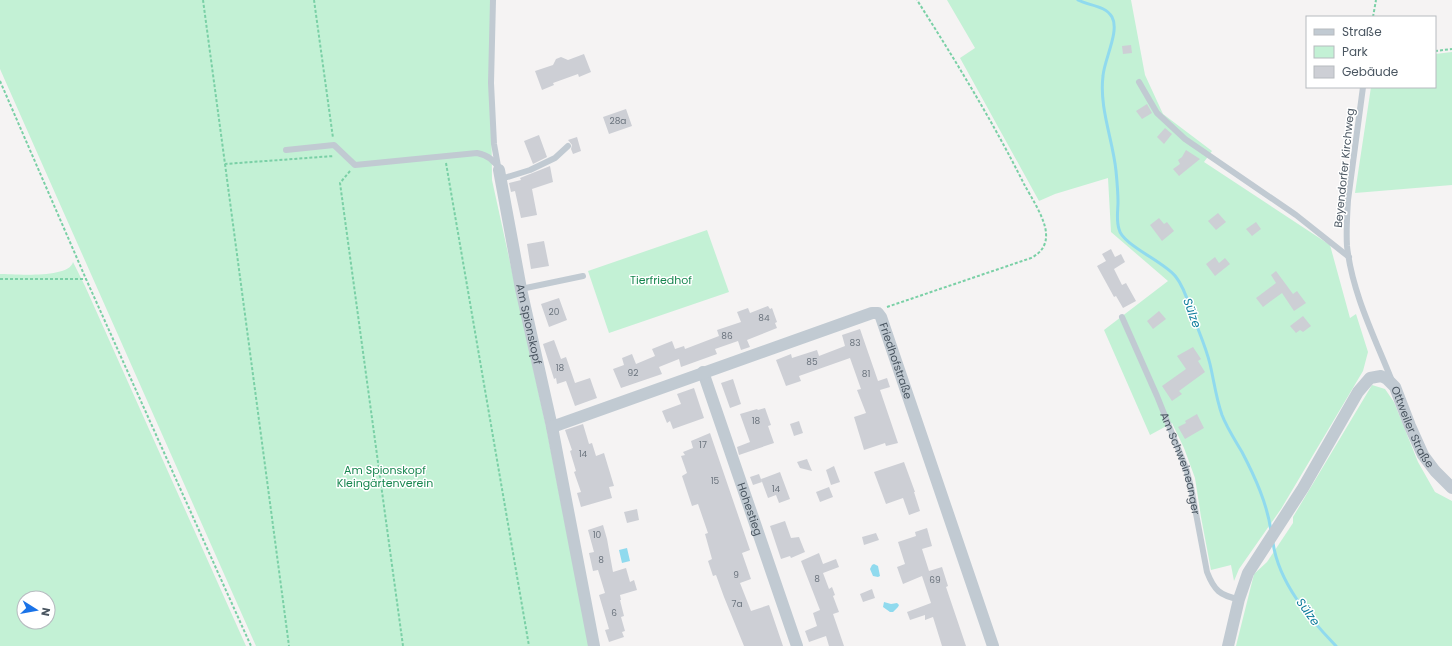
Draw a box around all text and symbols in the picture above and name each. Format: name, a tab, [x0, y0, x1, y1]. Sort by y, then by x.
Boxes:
legend	[1306, 16, 1436, 88]
text: Straße	[1342, 23, 1382, 40]
text: Park	[1342, 43, 1369, 60]
text: Gebäude	[1342, 63, 1398, 80]
street label: Beyendorfer Kirchweg	[1330, 107, 1358, 229]
house number: 28a	[610, 115, 626, 127]
park label: Tierfriedhof	[630, 272, 692, 288]
street label: Am Spionskopf	[512, 283, 546, 366]
water label: Sülze	[1179, 296, 1206, 331]
house number: 20	[549, 306, 560, 318]
house number: 84	[758, 312, 770, 324]
street label: Friedhofstraße	[875, 320, 916, 401]
house number: 86	[721, 330, 733, 342]
house number: 83	[850, 337, 860, 349]
house number: 85	[806, 356, 818, 368]
house number: 18	[556, 362, 565, 374]
house number: 92	[628, 367, 638, 379]
house number: 81	[862, 368, 870, 380]
street label: Ottweiler Straße	[1387, 384, 1438, 471]
street label: Am Schweineanger	[1156, 410, 1204, 516]
house number: 18	[752, 415, 761, 427]
house number: 17	[699, 439, 707, 451]
house number: 14	[579, 448, 588, 460]
park label: Am Spionskopf Kleingärtenverein	[337, 462, 433, 491]
house number: 15	[711, 475, 720, 487]
street label: Hohestieg	[734, 480, 767, 538]
house number: 14	[772, 483, 781, 495]
house number: 10	[593, 529, 602, 541]
house number: 8	[598, 554, 604, 566]
house number: 9	[733, 569, 739, 581]
house number: 8	[814, 573, 820, 585]
house number: 69	[929, 574, 941, 586]
north arrow	[16, 590, 56, 630]
water label: Sülze	[1293, 594, 1325, 629]
house number: 7a	[732, 598, 743, 610]
text: N	[37, 606, 54, 617]
house number: 6	[611, 607, 617, 619]

